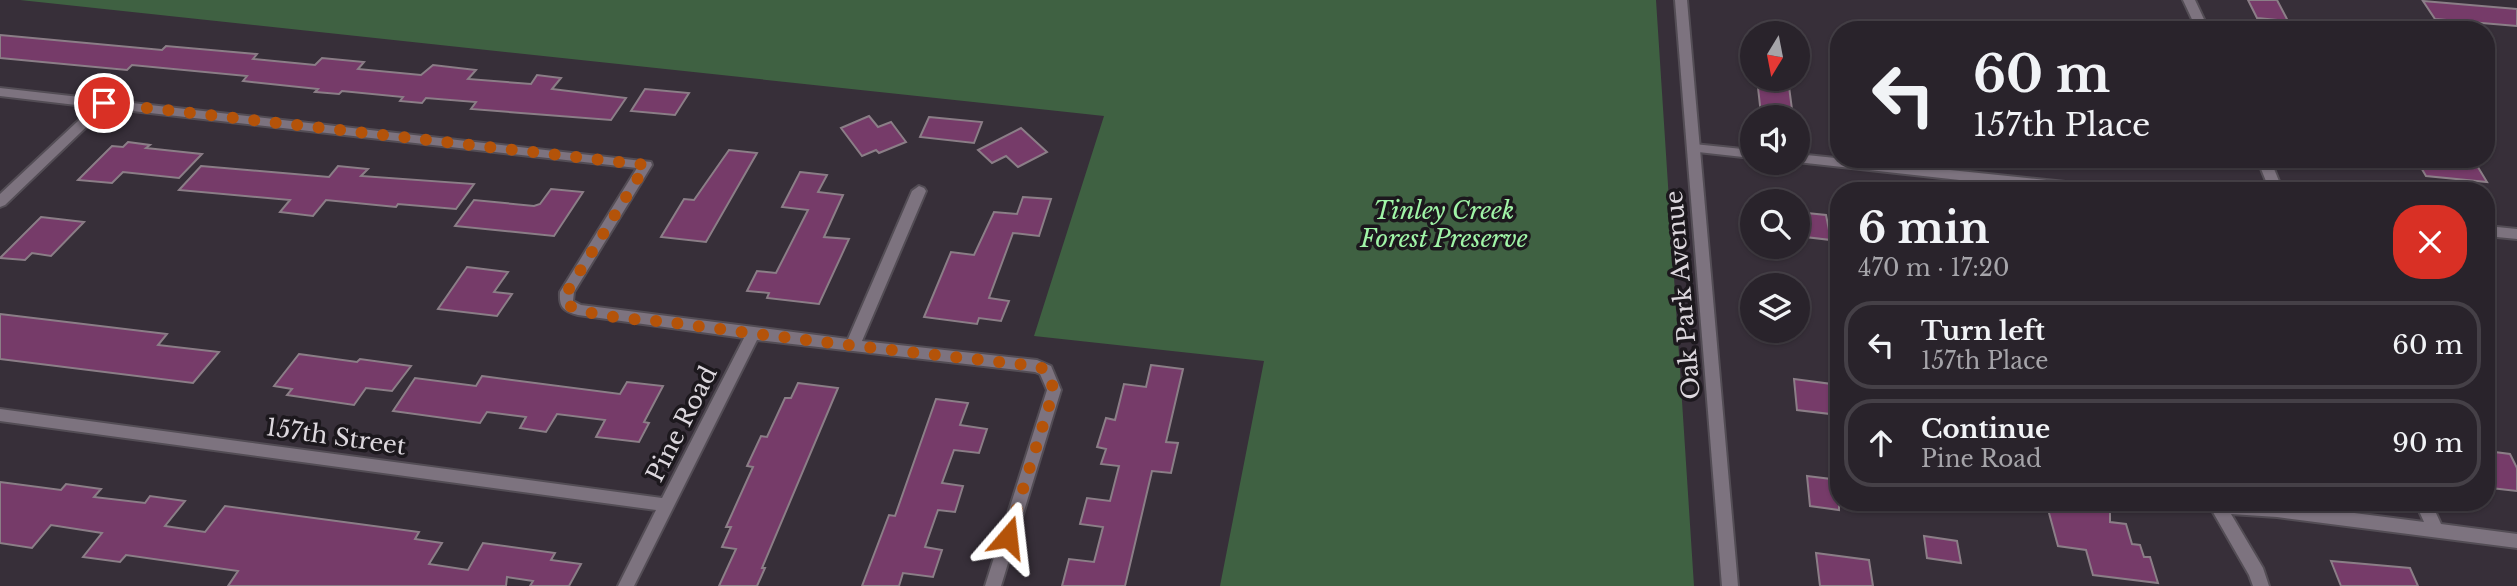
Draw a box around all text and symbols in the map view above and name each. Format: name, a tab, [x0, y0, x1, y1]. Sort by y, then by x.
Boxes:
north arrow	[1740, 21, 1810, 91]
map controls	[1740, 21, 1810, 343]
text: 60 m	[1973, 44, 2110, 105]
icon: left	[1858, 49, 1949, 140]
pin	[74, 73, 134, 133]
icon: arrive	[85, 84, 123, 122]
button: sound	[1740, 105, 1810, 175]
text: 157th Place	[1973, 105, 2150, 145]
street label: Oak Park Avenue	[1659, 189, 1706, 401]
button: search	[1740, 189, 1810, 259]
park label: Tinley Creek Forest Preserve	[1359, 196, 1528, 253]
text: 6 min	[1858, 202, 1990, 254]
button: close	[2393, 205, 2467, 279]
text: 470 m · 17:20	[1858, 254, 2009, 282]
button: layers	[1740, 273, 1810, 343]
text: Turn left	[1921, 315, 2045, 347]
icon: left	[1862, 326, 1900, 364]
text: 60 m	[2392, 329, 2463, 361]
text: 157th Place	[1921, 347, 2049, 375]
street label: Pine Road	[640, 361, 723, 486]
street label: 157th Street	[264, 412, 408, 461]
text: Continue	[1921, 413, 2050, 445]
icon: ahead	[1862, 424, 1900, 462]
text: 90 m	[2392, 427, 2463, 459]
text: Pine Road	[1921, 445, 2041, 473]
position arrow	[971, 500, 1045, 574]

